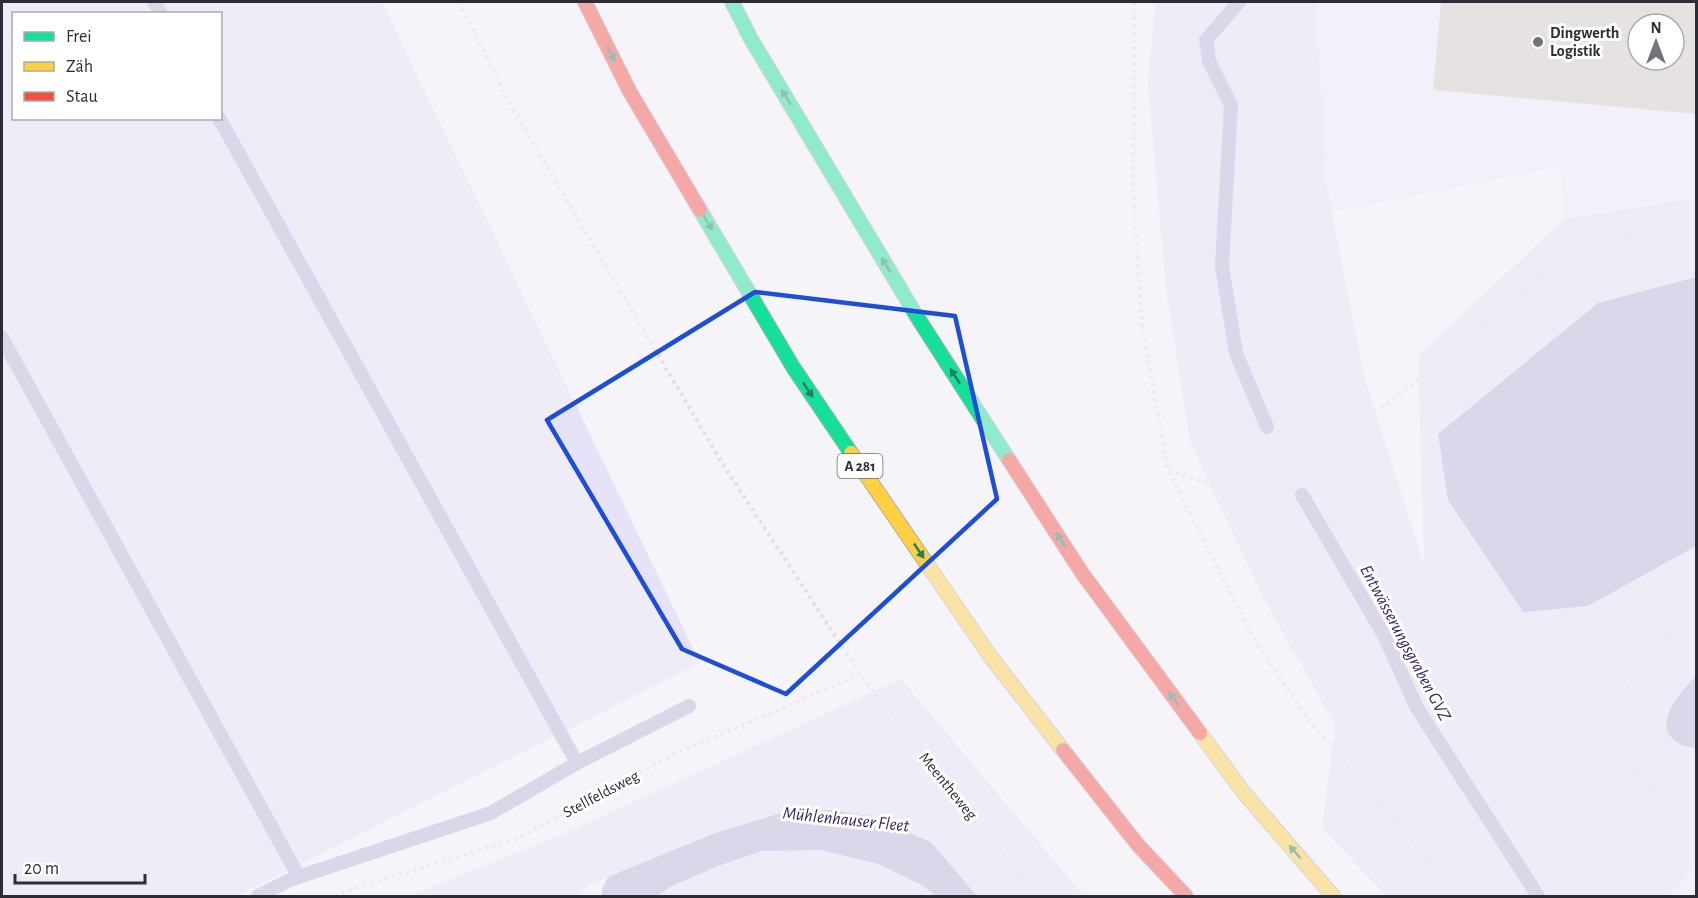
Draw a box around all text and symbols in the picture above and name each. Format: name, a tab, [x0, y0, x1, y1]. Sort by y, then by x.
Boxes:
legend	[12, 12, 222, 120]
north arrow	[1626, 12, 1686, 72]
text: N	[1650, 20, 1662, 36]
place label: Dingwerth Logistik	[1550, 25, 1619, 59]
text: Frei	[66, 28, 92, 46]
marker: Dingwerth Logistik	[1531, 35, 1545, 49]
one-way arrow	[606, 45, 616, 63]
text: Zäh	[66, 58, 93, 76]
text: Stau	[66, 88, 98, 106]
one-way arrow	[780, 89, 791, 105]
one-way arrow	[702, 215, 713, 231]
one-way arrow	[880, 257, 891, 273]
one-way arrow	[950, 368, 961, 384]
one-way arrow	[803, 382, 814, 399]
road number: A 281	[838, 454, 882, 478]
one-way arrow	[1056, 532, 1067, 548]
one-way arrow	[913, 543, 924, 560]
water label: Entwässerungsgraben GVZ	[1356, 562, 1454, 725]
one-way arrow	[1169, 691, 1181, 706]
street label: Meentheweg	[916, 749, 980, 823]
street label: Stellfeldsweg	[560, 767, 642, 821]
water label: Mühlenhauser Fleet	[782, 804, 910, 836]
one-way arrow	[1288, 844, 1301, 860]
scale bar	[15, 847, 146, 885]
text: 20 m	[24, 860, 59, 878]

